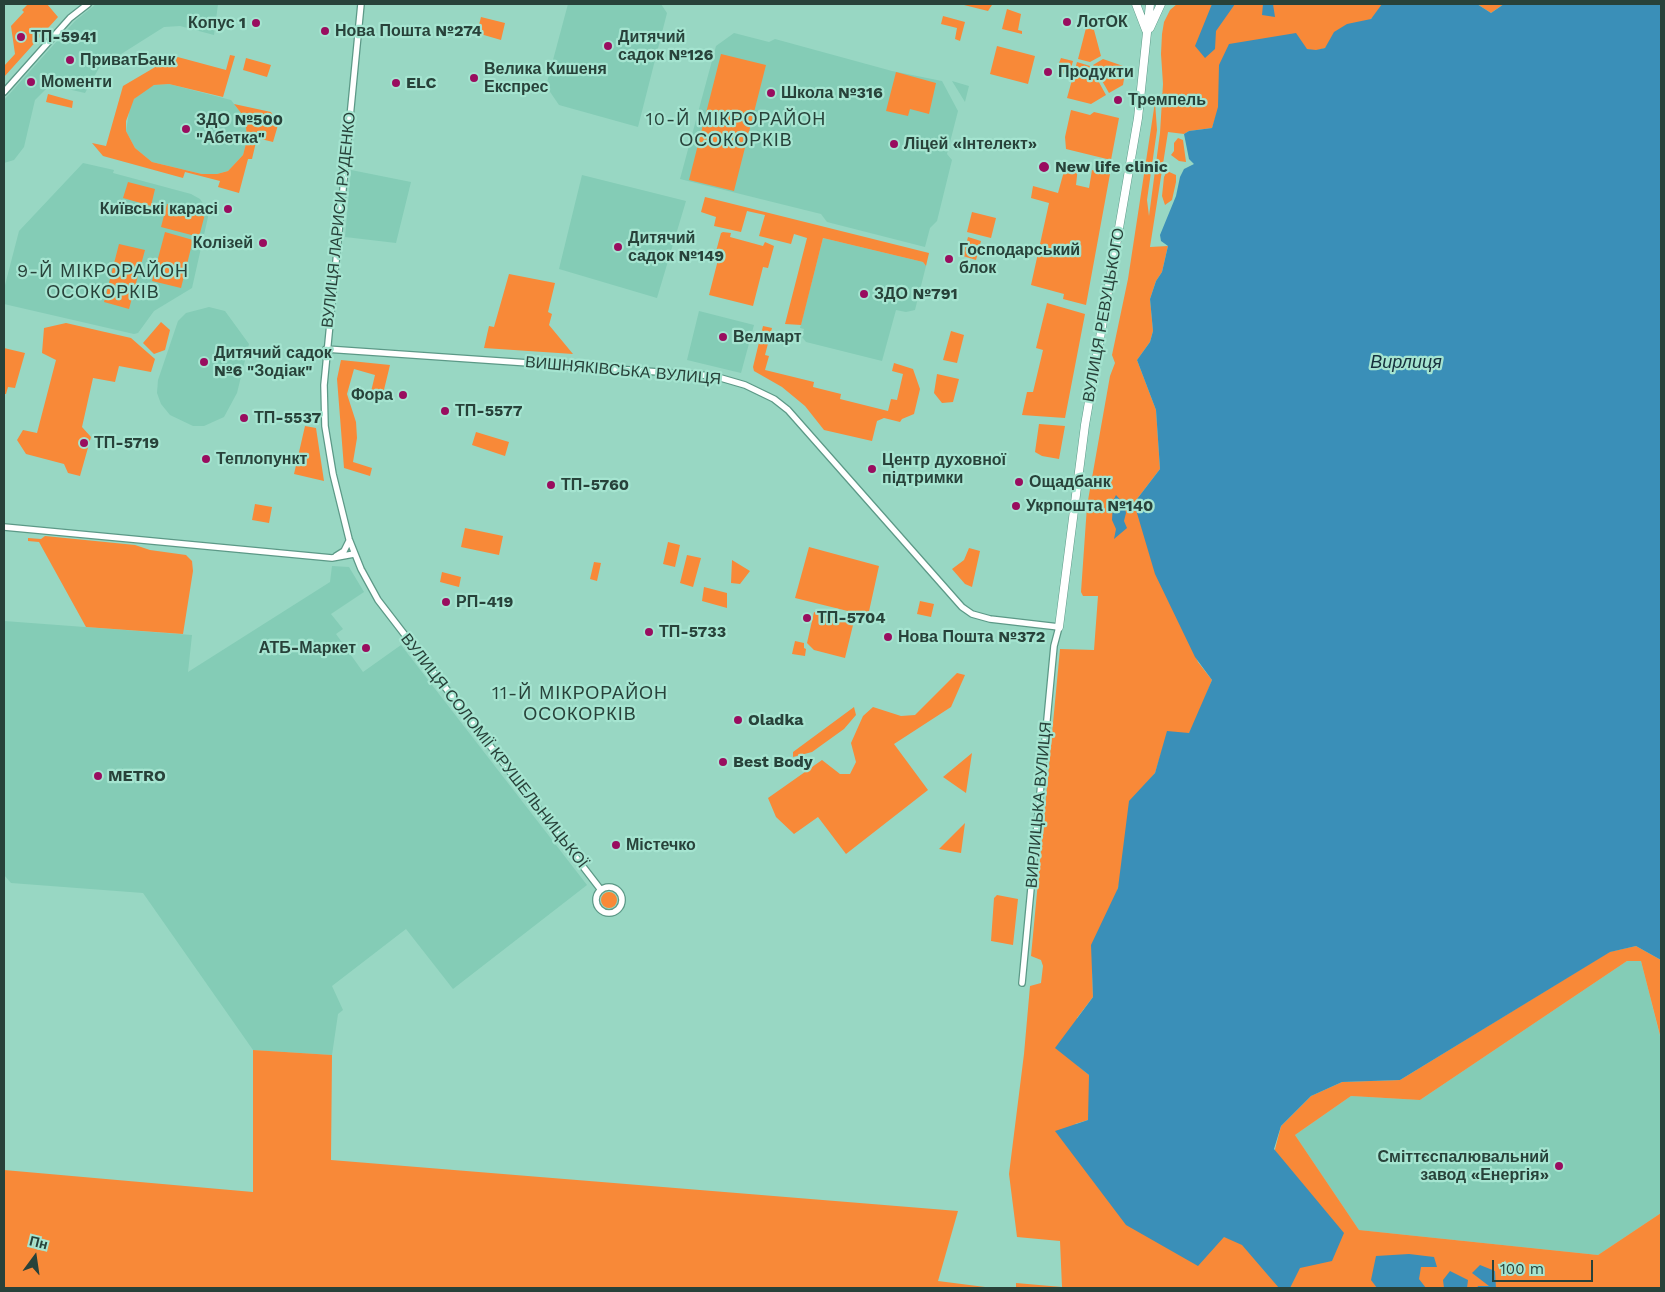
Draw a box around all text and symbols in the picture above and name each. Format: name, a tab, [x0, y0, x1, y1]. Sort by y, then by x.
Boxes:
place label: ЛотОК	[1077, 12, 1128, 32]
place label: Копус 1	[188, 13, 246, 33]
marker: ЛотОК	[1061, 16, 1073, 28]
marker: Копус 1	[250, 17, 262, 29]
place label: Нова Пошта №274	[335, 21, 482, 41]
marker: Нова Пошта №274	[319, 25, 331, 37]
place label: ТП-5941	[31, 27, 97, 47]
place label: Дитячий садок №126	[618, 27, 713, 65]
marker: ТП-5941	[15, 31, 27, 43]
marker: Дитячий садок №126	[602, 40, 614, 52]
place label: ПриватБанк	[80, 50, 176, 70]
marker: ПриватБанк	[64, 54, 76, 66]
place label: Велика Кишеня Експрес	[484, 59, 607, 97]
place label: Продукти	[1058, 62, 1134, 82]
marker: Продукти	[1042, 66, 1054, 78]
place label: Моменти	[41, 72, 112, 92]
marker: Велика Кишеня Експрес	[468, 72, 480, 84]
place label: ELC	[406, 73, 436, 93]
marker: Моменти	[25, 76, 37, 88]
marker: ELC	[390, 77, 402, 89]
place label: Школа №316	[781, 83, 883, 103]
marker: Школа №316	[765, 87, 777, 99]
place label: Тремпель	[1128, 90, 1206, 110]
marker: Тремпель	[1112, 94, 1124, 106]
district label: 10-Й МІКРОРАЙОН ОСОКОРКІВ	[644, 109, 828, 152]
place label: ЗДО №500 "Абетка"	[196, 110, 283, 148]
street label: ВУЛИЦЯ ЛАРИСИ РУДЕНКО	[318, 111, 360, 329]
marker: ЗДО №500 "Абетка"	[180, 123, 192, 135]
place label: Ліцей «Інтелект»	[904, 134, 1037, 154]
marker: Ліцей «Інтелект»	[888, 138, 900, 150]
place label: New life clinic	[1055, 157, 1168, 177]
marker: New life clinic	[1037, 160, 1051, 174]
place label: Київські карасі	[100, 199, 218, 219]
marker: Київські карасі	[222, 203, 234, 215]
street label: ВУЛИЦЯ РЕВУЦЬКОГО	[1079, 226, 1129, 404]
place label: Дитячий садок №149	[628, 228, 724, 266]
place label: Колізей	[193, 233, 253, 253]
marker: Колізей	[257, 237, 269, 249]
place label: Господарський блок	[959, 240, 1080, 278]
marker: Дитячий садок №149	[612, 241, 624, 253]
marker: Господарський блок	[943, 253, 955, 265]
district label: 9-Й МІКРОРАЙОН ОСОКОРКІВ	[15, 261, 191, 304]
place label: ЗДО №791	[874, 284, 958, 304]
marker: ЗДО №791	[858, 288, 870, 300]
place label: Велмарт	[733, 327, 802, 347]
marker: Велмарт	[717, 331, 729, 343]
place label: Дитячий садок №6 "Зодіак"	[214, 343, 332, 381]
water label: Вирлиця	[1370, 352, 1442, 374]
street label: ВИШНЯКІВСЬКА ВУЛИЦЯ	[524, 353, 722, 389]
marker: Дитячий садок №6 "Зодіак"	[198, 356, 210, 368]
place label: Фора	[351, 385, 393, 405]
marker: Фора	[397, 389, 409, 401]
place label: ТП-5577	[455, 401, 522, 421]
marker: ТП-5577	[439, 405, 451, 417]
place label: ТП-5537	[254, 408, 321, 428]
marker: ТП-5537	[238, 412, 250, 424]
place label: ТП-5719	[94, 433, 159, 453]
marker: ТП-5719	[78, 437, 90, 449]
place label: Теплопункт	[216, 449, 307, 469]
place label: Центр духовної підтримки	[882, 450, 1006, 488]
marker: Теплопункт	[200, 453, 212, 465]
marker: Центр духовної підтримки	[866, 463, 878, 475]
place label: Ощадбанк	[1029, 472, 1111, 492]
place label: ТП-5760	[561, 475, 629, 495]
marker: Ощадбанк	[1013, 476, 1025, 488]
marker: ТП-5760	[545, 479, 557, 491]
place label: Укрпошта №140	[1026, 496, 1153, 516]
marker: Укрпошта №140	[1010, 500, 1022, 512]
place label: РП-419	[456, 592, 513, 612]
marker: РП-419	[440, 596, 452, 608]
place label: ТП-5704	[817, 608, 886, 628]
marker: ТП-5704	[801, 612, 813, 624]
place label: ТП-5733	[659, 622, 726, 642]
marker: ТП-5733	[643, 626, 655, 638]
place label: Нова Пошта №372	[898, 627, 1045, 647]
street label: ВУЛИЦЯ СОЛОМІЇ КРУШЕЛЬНИЦЬКОЇ	[396, 630, 592, 872]
marker: Нова Пошта №372	[882, 631, 894, 643]
place label: АТБ-Маркет	[259, 638, 356, 658]
marker: АТБ-Маркет	[360, 642, 372, 654]
district label: 11-Й МІКРОРАЙОН ОСОКОРКІВ	[490, 683, 670, 726]
place label: Oladka	[748, 710, 804, 730]
marker: Oladka	[732, 714, 744, 726]
street label: ВИРЛИЦЬКА ВУЛИЦЯ	[1022, 721, 1056, 889]
place label: Best Body	[733, 752, 813, 772]
marker: Best Body	[717, 756, 729, 768]
place label: METRO	[108, 766, 166, 786]
marker: METRO	[92, 770, 104, 782]
place label: Містечко	[626, 835, 696, 855]
marker: Містечко	[610, 839, 622, 851]
place label: Сміттєспалювальний завод «Енергія»	[1378, 1147, 1549, 1185]
marker: Сміттєспалювальний завод «Енергія»	[1553, 1160, 1565, 1172]
north arrow	[10, 1232, 60, 1282]
text: Пн	[28, 1232, 50, 1252]
scale bar	[1495, 1250, 1596, 1282]
text: 100 m	[1500, 1260, 1544, 1278]

